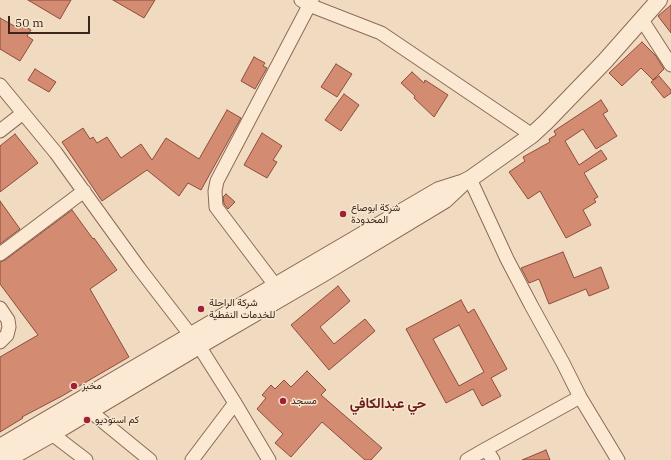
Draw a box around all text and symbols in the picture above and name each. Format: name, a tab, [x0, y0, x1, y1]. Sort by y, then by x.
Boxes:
scale bar	[10, 8, 92, 34]
text: 50 m	[15, 15, 44, 30]
place label: شركة ابوصاع المحدودة	[351, 202, 400, 226]
marker: شركة ابوصاع المحدودة	[338, 209, 348, 219]
place label: شركة الراحلة للخدمات النفطية	[209, 297, 275, 320]
marker: شركة الراحلة للخدمات النفطية	[196, 304, 206, 314]
place label: مخبز	[82, 380, 101, 392]
marker: مخبز	[69, 381, 79, 391]
place label: مسجد	[291, 395, 317, 407]
marker: مسجد	[278, 396, 288, 406]
district label: حي عبدالكافي	[350, 396, 426, 412]
place label: كم استوديو	[95, 414, 139, 426]
marker: كم استوديو	[82, 415, 92, 425]

